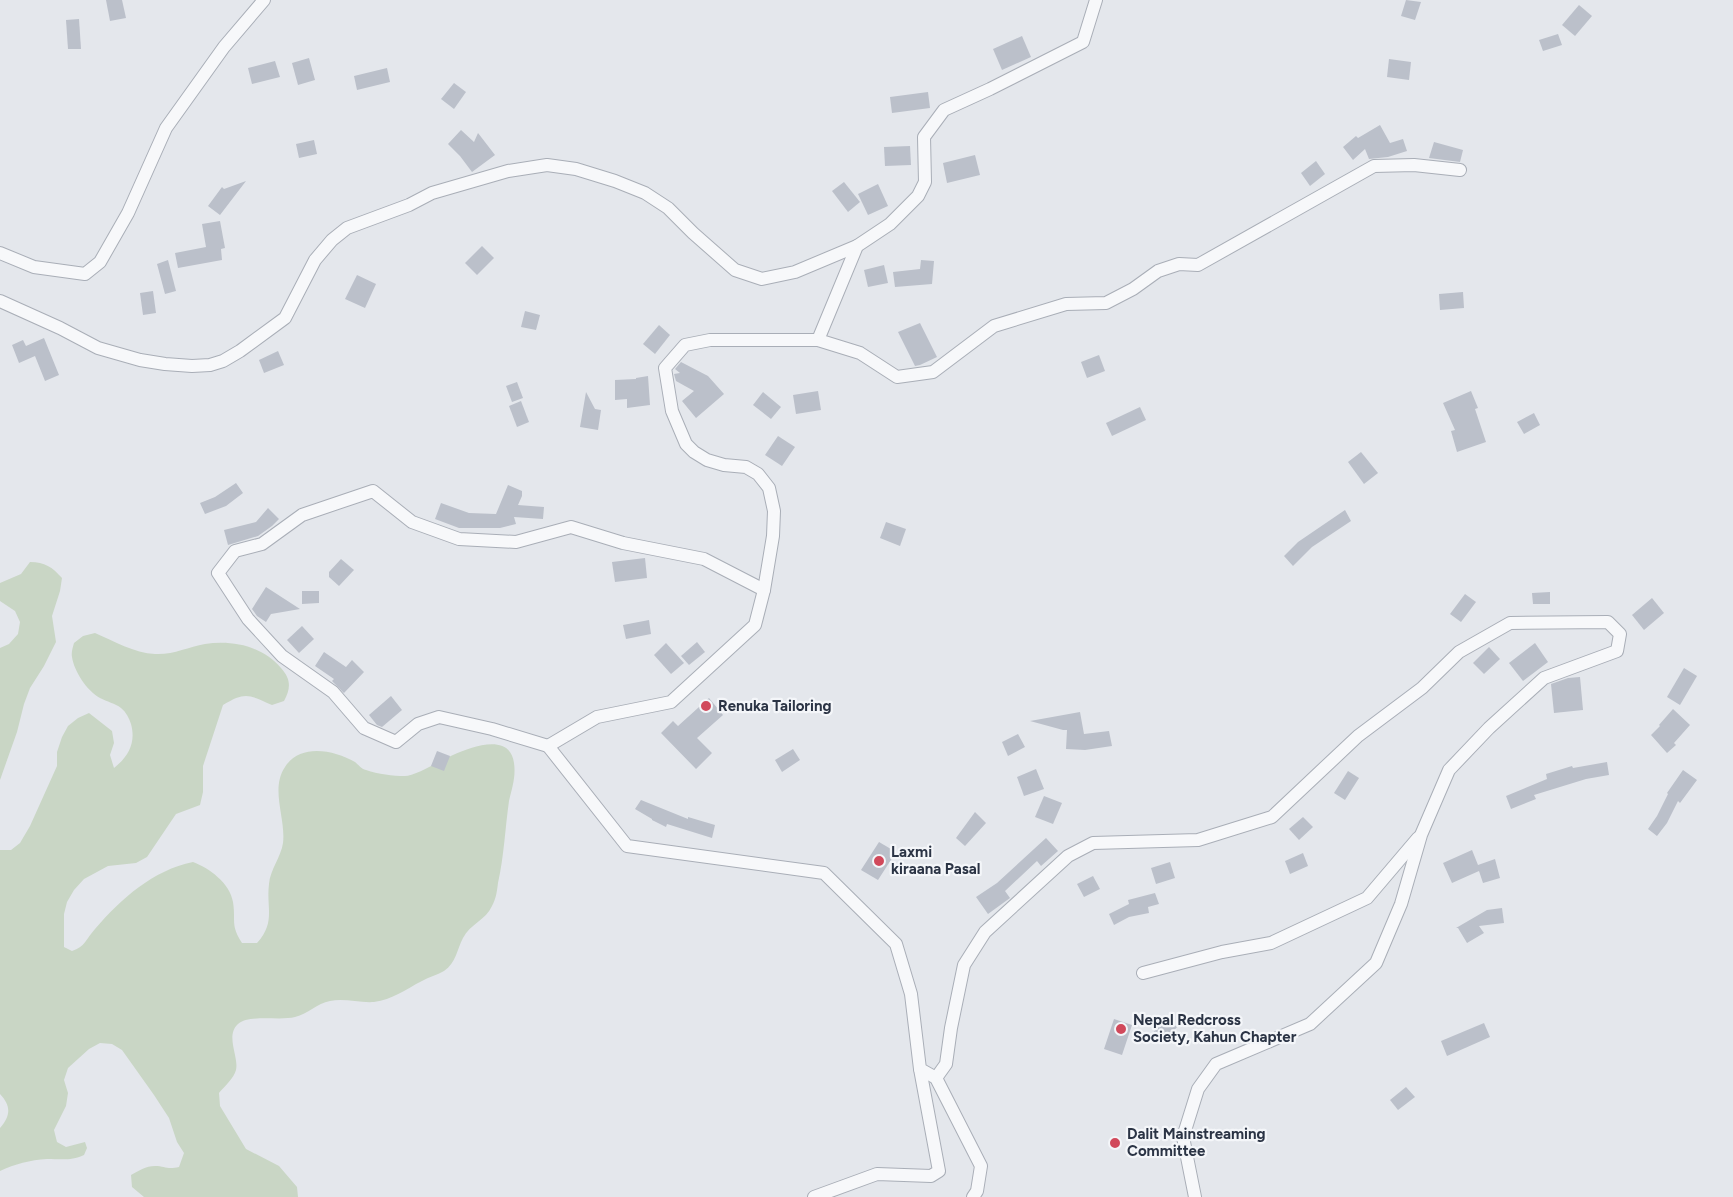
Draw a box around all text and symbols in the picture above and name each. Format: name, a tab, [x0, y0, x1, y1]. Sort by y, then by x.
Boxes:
place label: Renuka Tailoring	[718, 697, 832, 715]
marker: Renuka Tailoring	[699, 699, 713, 713]
place label: Laxmi kiraana Pasal	[891, 843, 980, 878]
marker: Laxmi kiraana Pasal	[872, 854, 886, 868]
place label: Nepal Redcross Society, Kahun Chapter	[1133, 1011, 1297, 1046]
marker: Nepal Redcross Society, Kahun Chapter	[1114, 1022, 1128, 1036]
place label: Dalit Mainstreaming Committee	[1127, 1125, 1266, 1160]
marker: Dalit Mainstreaming Committee	[1108, 1136, 1122, 1150]

